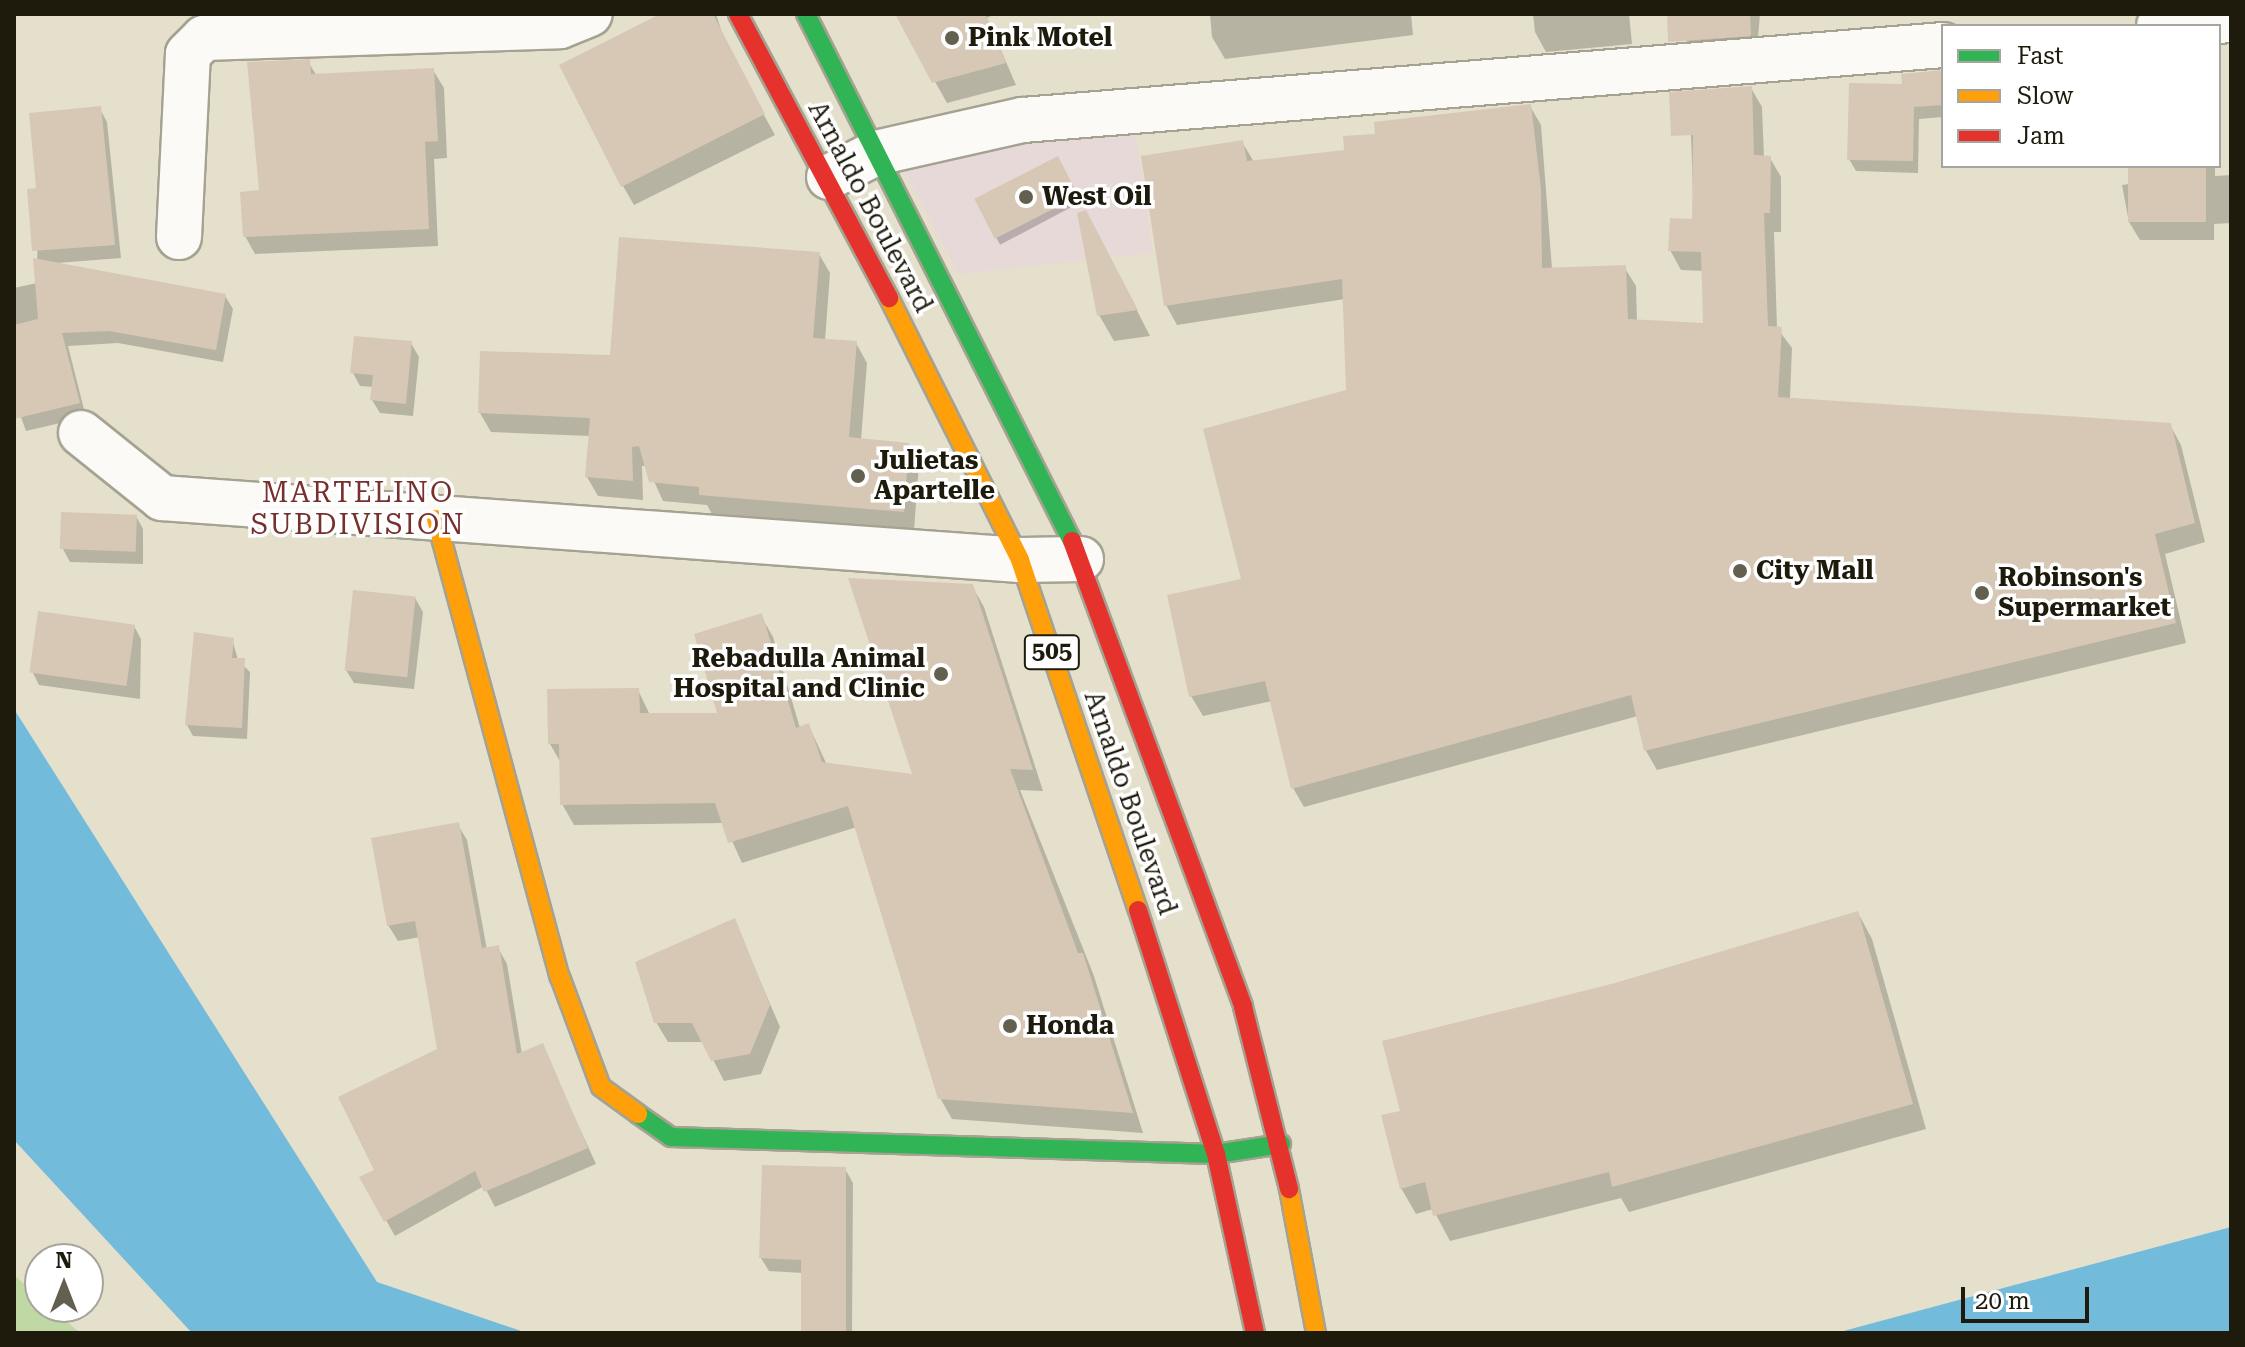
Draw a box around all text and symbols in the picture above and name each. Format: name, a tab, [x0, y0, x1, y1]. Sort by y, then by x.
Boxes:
place label: Pink Motel	[968, 22, 1112, 54]
legend	[1941, 24, 2221, 168]
marker: Pink Motel	[943, 29, 961, 47]
text: Fast	[2017, 42, 2064, 70]
text: Slow	[2017, 82, 2073, 110]
street label: Arnaldo Boulevard	[801, 96, 939, 318]
text: Jam	[2017, 122, 2065, 150]
place label: West Oil	[1042, 181, 1151, 213]
marker: West Oil	[1017, 188, 1035, 206]
place label: Julietas Apartelle	[874, 445, 995, 506]
marker: Julietas Apartelle	[849, 467, 867, 485]
district label: MARTELINO SUBDIVISION	[250, 476, 466, 542]
place label: City Mall	[1756, 555, 1874, 587]
marker: City Mall	[1731, 562, 1749, 580]
place label: Robinson's Supermarket	[1998, 562, 2171, 624]
marker: Robinson's Supermarket	[1973, 584, 1991, 602]
road number: 505	[1022, 632, 1082, 672]
place label: Rebadulla Animal Hospital and Clinic	[673, 643, 925, 704]
marker: Rebadulla Animal Hospital and Clinic	[932, 665, 950, 683]
street label: Arnaldo Boulevard	[1077, 687, 1183, 919]
place label: Honda	[1026, 1010, 1114, 1042]
marker: Honda	[1001, 1017, 1019, 1035]
north arrow	[24, 1243, 104, 1323]
text: N	[56, 1248, 72, 1273]
scale bar	[1965, 1271, 2093, 1321]
text: 20 m	[1975, 1287, 2030, 1315]

